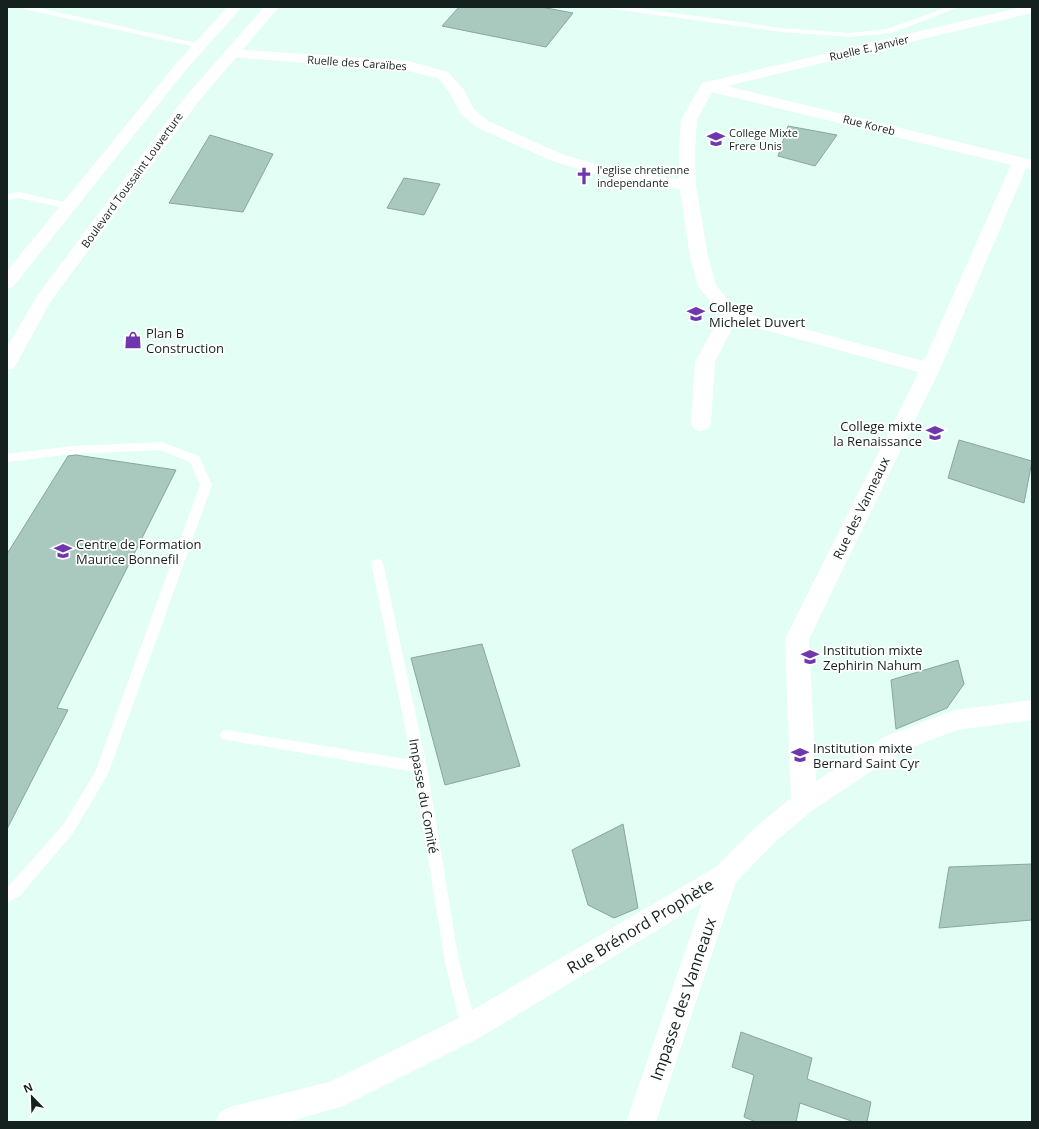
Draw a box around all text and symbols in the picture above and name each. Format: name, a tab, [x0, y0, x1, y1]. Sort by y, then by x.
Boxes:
street label: Ruelle E. Janvier	[828, 31, 910, 64]
street label: Ruelle des Caraïbes	[307, 52, 407, 73]
street label: Boulevard Toussaint Louverture	[77, 109, 186, 250]
street label: Rue Koreb	[841, 111, 897, 138]
place label: College Mixte Frere Unis	[729, 125, 798, 153]
school or university icon: College Mixte Frere Unis	[706, 129, 726, 149]
place label: l'eglise chretienne independante	[597, 162, 689, 190]
church icon: l'eglise chretienne independante	[574, 166, 594, 186]
place label: College Michelet Duvert	[709, 298, 806, 331]
school or university icon: College Michelet Duvert	[686, 304, 706, 324]
place label: Plan B Construction	[146, 324, 224, 357]
shop icon: Plan B Construction	[123, 330, 143, 350]
place label: College mixte la Renaissance	[833, 417, 922, 450]
school or university icon: College mixte la Renaissance	[925, 423, 945, 443]
street label: Rue des Vanneaux	[828, 454, 894, 562]
place label: Centre de Formation Maurice Bonnefil	[76, 535, 202, 568]
school or university icon: Centre de Formation Maurice Bonnefil	[53, 541, 73, 561]
place label: Institution mixte Zephirin Nahum	[823, 641, 922, 674]
school or university icon: Institution mixte Zephirin Nahum	[800, 647, 820, 667]
street label: Impasse du Comité	[405, 737, 443, 855]
place label: Institution mixte Bernard Saint Cyr	[813, 739, 920, 772]
school or university icon: Institution mixte Bernard Saint Cyr	[790, 745, 810, 765]
street label: Rue Brénord Prophète	[562, 873, 718, 979]
street label: Impasse des Vanneaux	[645, 914, 721, 1083]
north arrow	[12, 1077, 52, 1117]
text: N	[21, 1079, 35, 1096]

